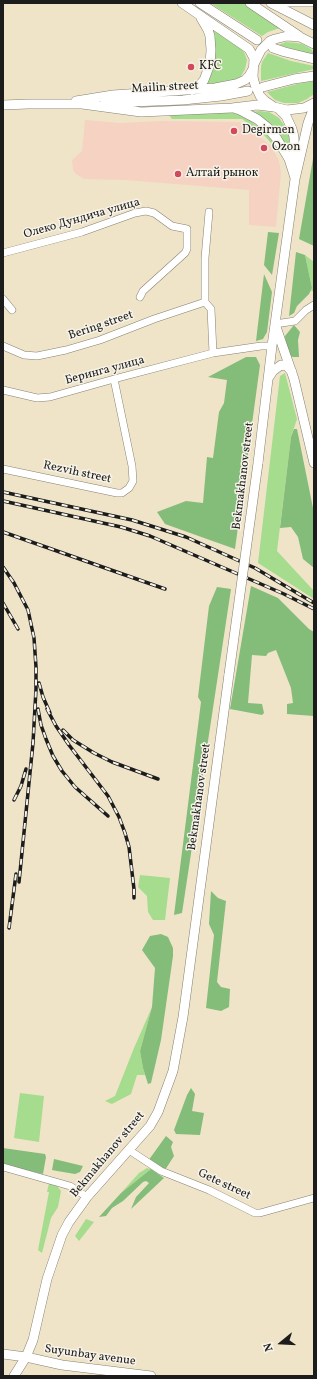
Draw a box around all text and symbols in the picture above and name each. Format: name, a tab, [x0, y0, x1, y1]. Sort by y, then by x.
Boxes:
place label: KFC	[199, 60, 222, 74]
marker: KFC	[186, 62, 196, 72]
street label: Mailin street	[131, 79, 199, 97]
place label: Degirmen	[242, 124, 295, 138]
marker: Degirmen	[229, 126, 239, 136]
place label: Ozon	[272, 141, 300, 155]
marker: Ozon	[259, 143, 269, 153]
place label: Алтай рынок	[186, 167, 258, 181]
marker: Алтай рынок	[173, 169, 183, 179]
street label: Олеко Дундича улица	[22, 195, 142, 243]
street label: Bering street	[67, 308, 135, 344]
street label: Беринга улица	[64, 353, 146, 389]
street label: Bekmakhanov street	[230, 421, 258, 531]
street label: Rezvih street	[42, 459, 112, 487]
street label: Bekmakhanov street	[185, 742, 215, 852]
street label: Bekmakhanov street	[68, 1109, 148, 1201]
street label: Gete street	[195, 1167, 253, 1203]
north arrow	[261, 1323, 301, 1363]
text: N	[261, 1341, 277, 1353]
street label: Suyunbay avenue	[44, 1342, 136, 1370]

